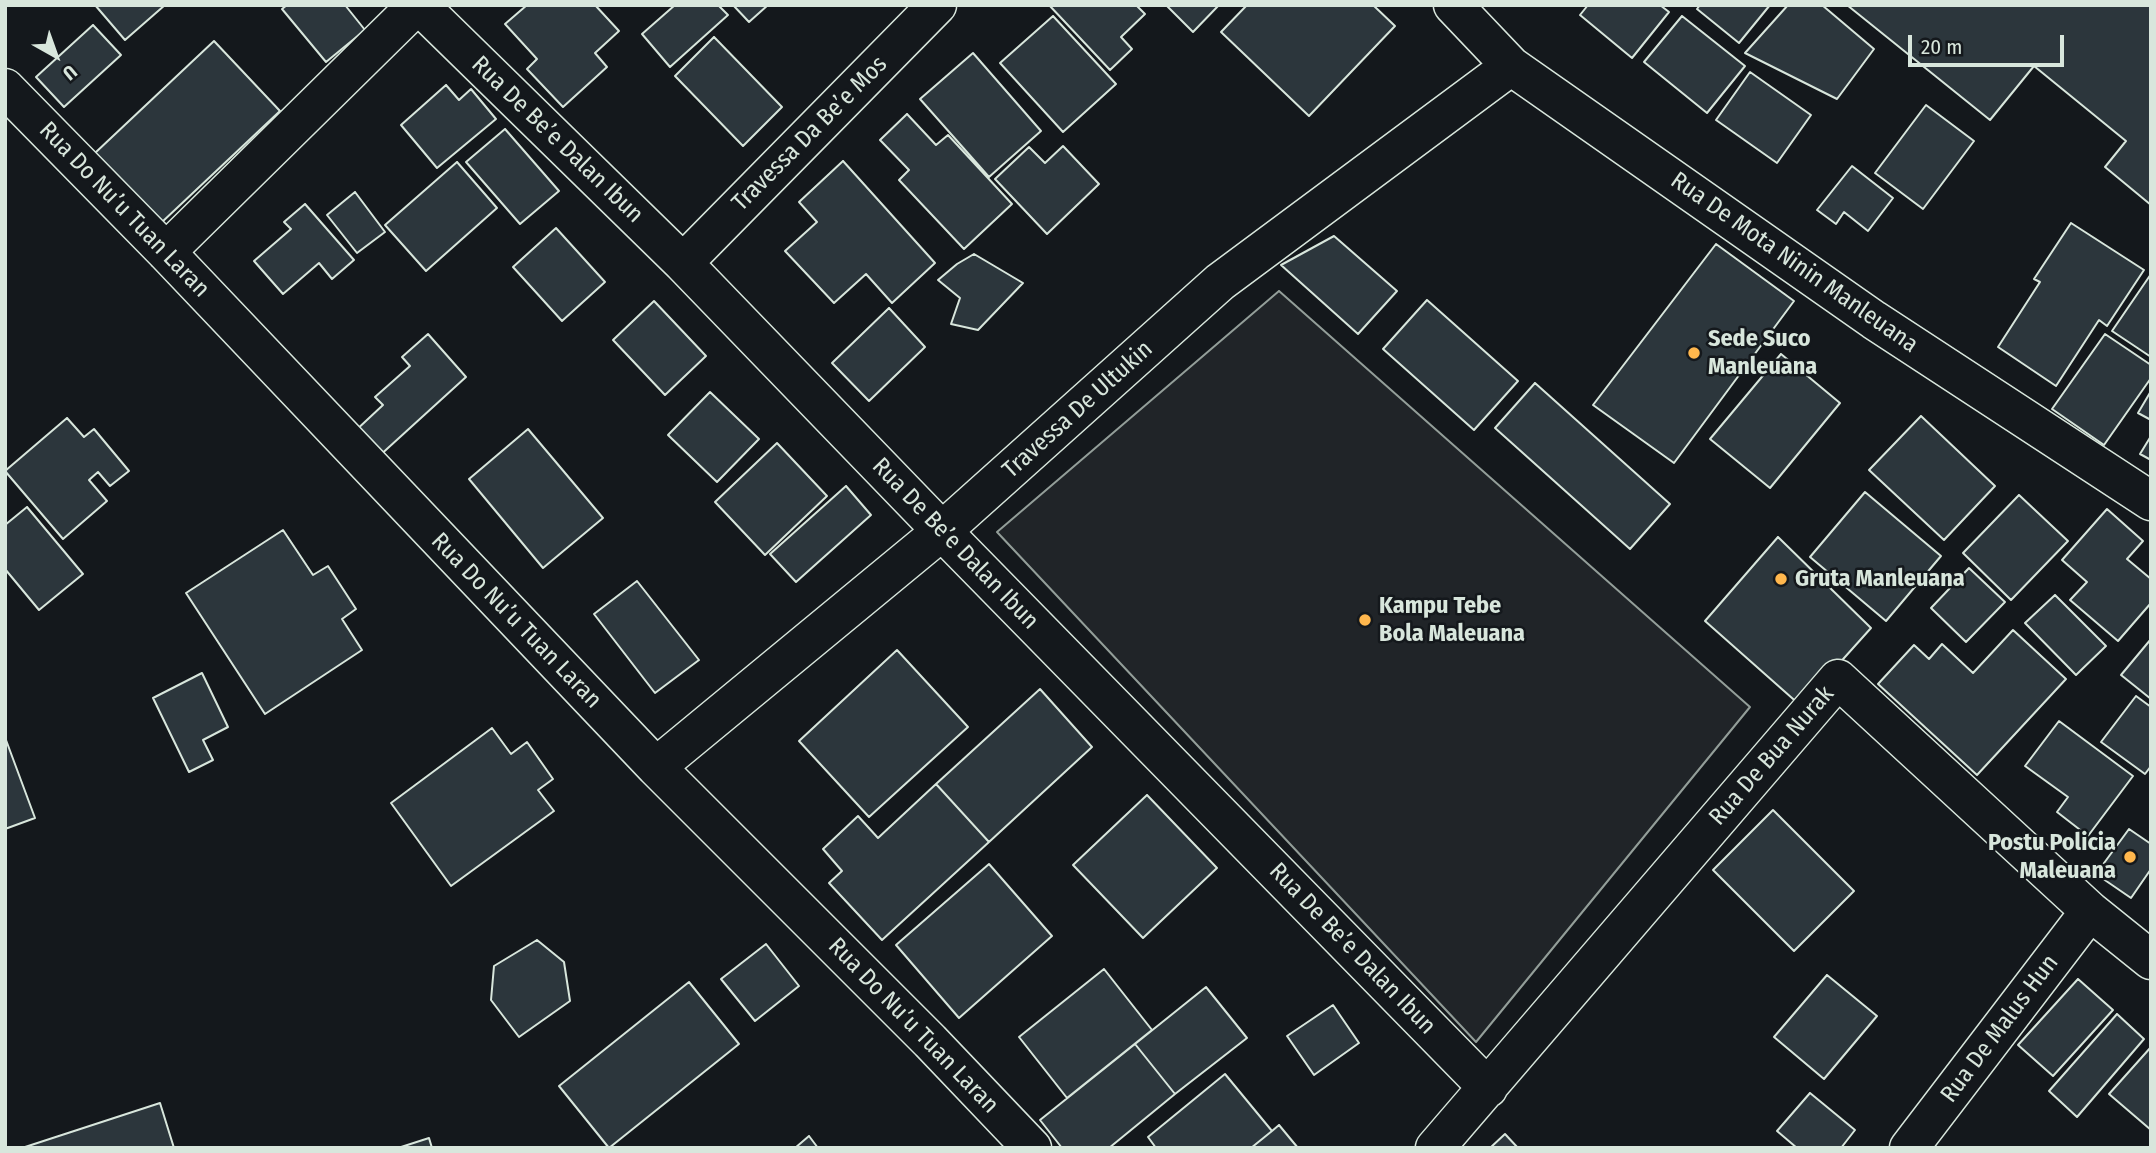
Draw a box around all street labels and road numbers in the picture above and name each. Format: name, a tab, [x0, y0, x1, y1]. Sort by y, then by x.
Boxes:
street label: Travessa Da Be’e Mos	[726, 50, 894, 218]
street label: Rua De Be’e Dalan Ibun	[465, 51, 649, 229]
street label: Rua Do Nu’u Tuan Laran	[33, 116, 215, 304]
street label: Rua De Mota Ninin Manleuana	[1665, 167, 1923, 359]
street label: Travessa De Ultukin	[997, 335, 1159, 485]
street label: Rua De Be’e Dalan Ibun	[866, 452, 1044, 636]
street label: Rua Do Nu’u Tuan Laran	[425, 527, 607, 715]
street label: Rua De Bua Nurak	[1704, 680, 1840, 832]
street label: Rua De Be’e Dalan Ibun	[1263, 857, 1441, 1041]
street label: Rua Do Nu’u Tuan Laran	[822, 932, 1004, 1120]
street label: Rua De Malus Hun	[1935, 949, 2065, 1109]

